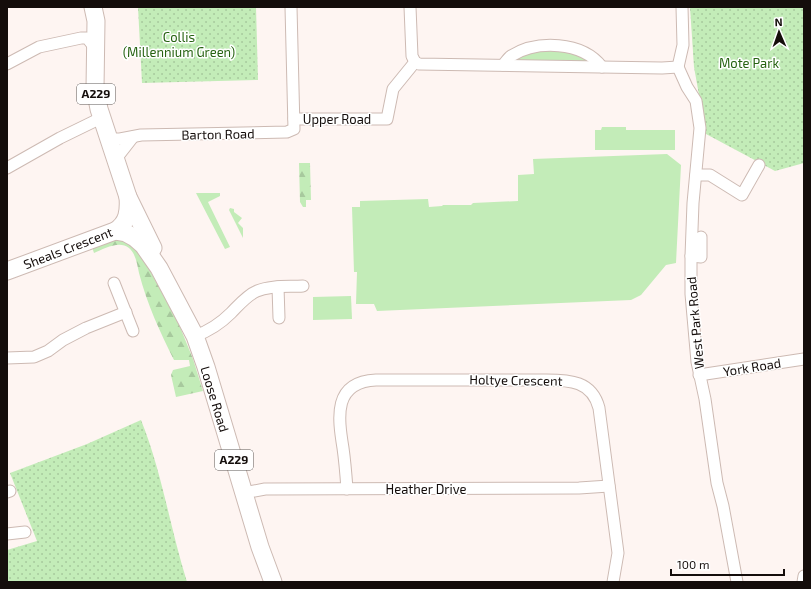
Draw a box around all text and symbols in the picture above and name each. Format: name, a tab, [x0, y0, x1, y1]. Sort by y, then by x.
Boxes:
north arrow	[759, 12, 799, 52]
text: N	[774, 15, 783, 28]
park label: Collis (Millennium Green)	[123, 29, 235, 60]
park label: Mote Park	[719, 55, 779, 71]
road number: A229	[77, 84, 115, 104]
street label: Upper Road	[303, 111, 371, 127]
street label: Barton Road	[181, 125, 255, 143]
street label: Sheals Crescent	[21, 224, 115, 272]
street label: West Park Road	[683, 276, 707, 370]
street label: York Road	[722, 355, 782, 379]
street label: Loose Road	[197, 364, 233, 434]
street label: Holtye Crescent	[469, 371, 563, 389]
road number: A229	[215, 450, 253, 470]
street label: Heather Drive	[386, 481, 467, 497]
scale bar	[671, 551, 784, 577]
text: 100 m	[677, 557, 709, 571]

